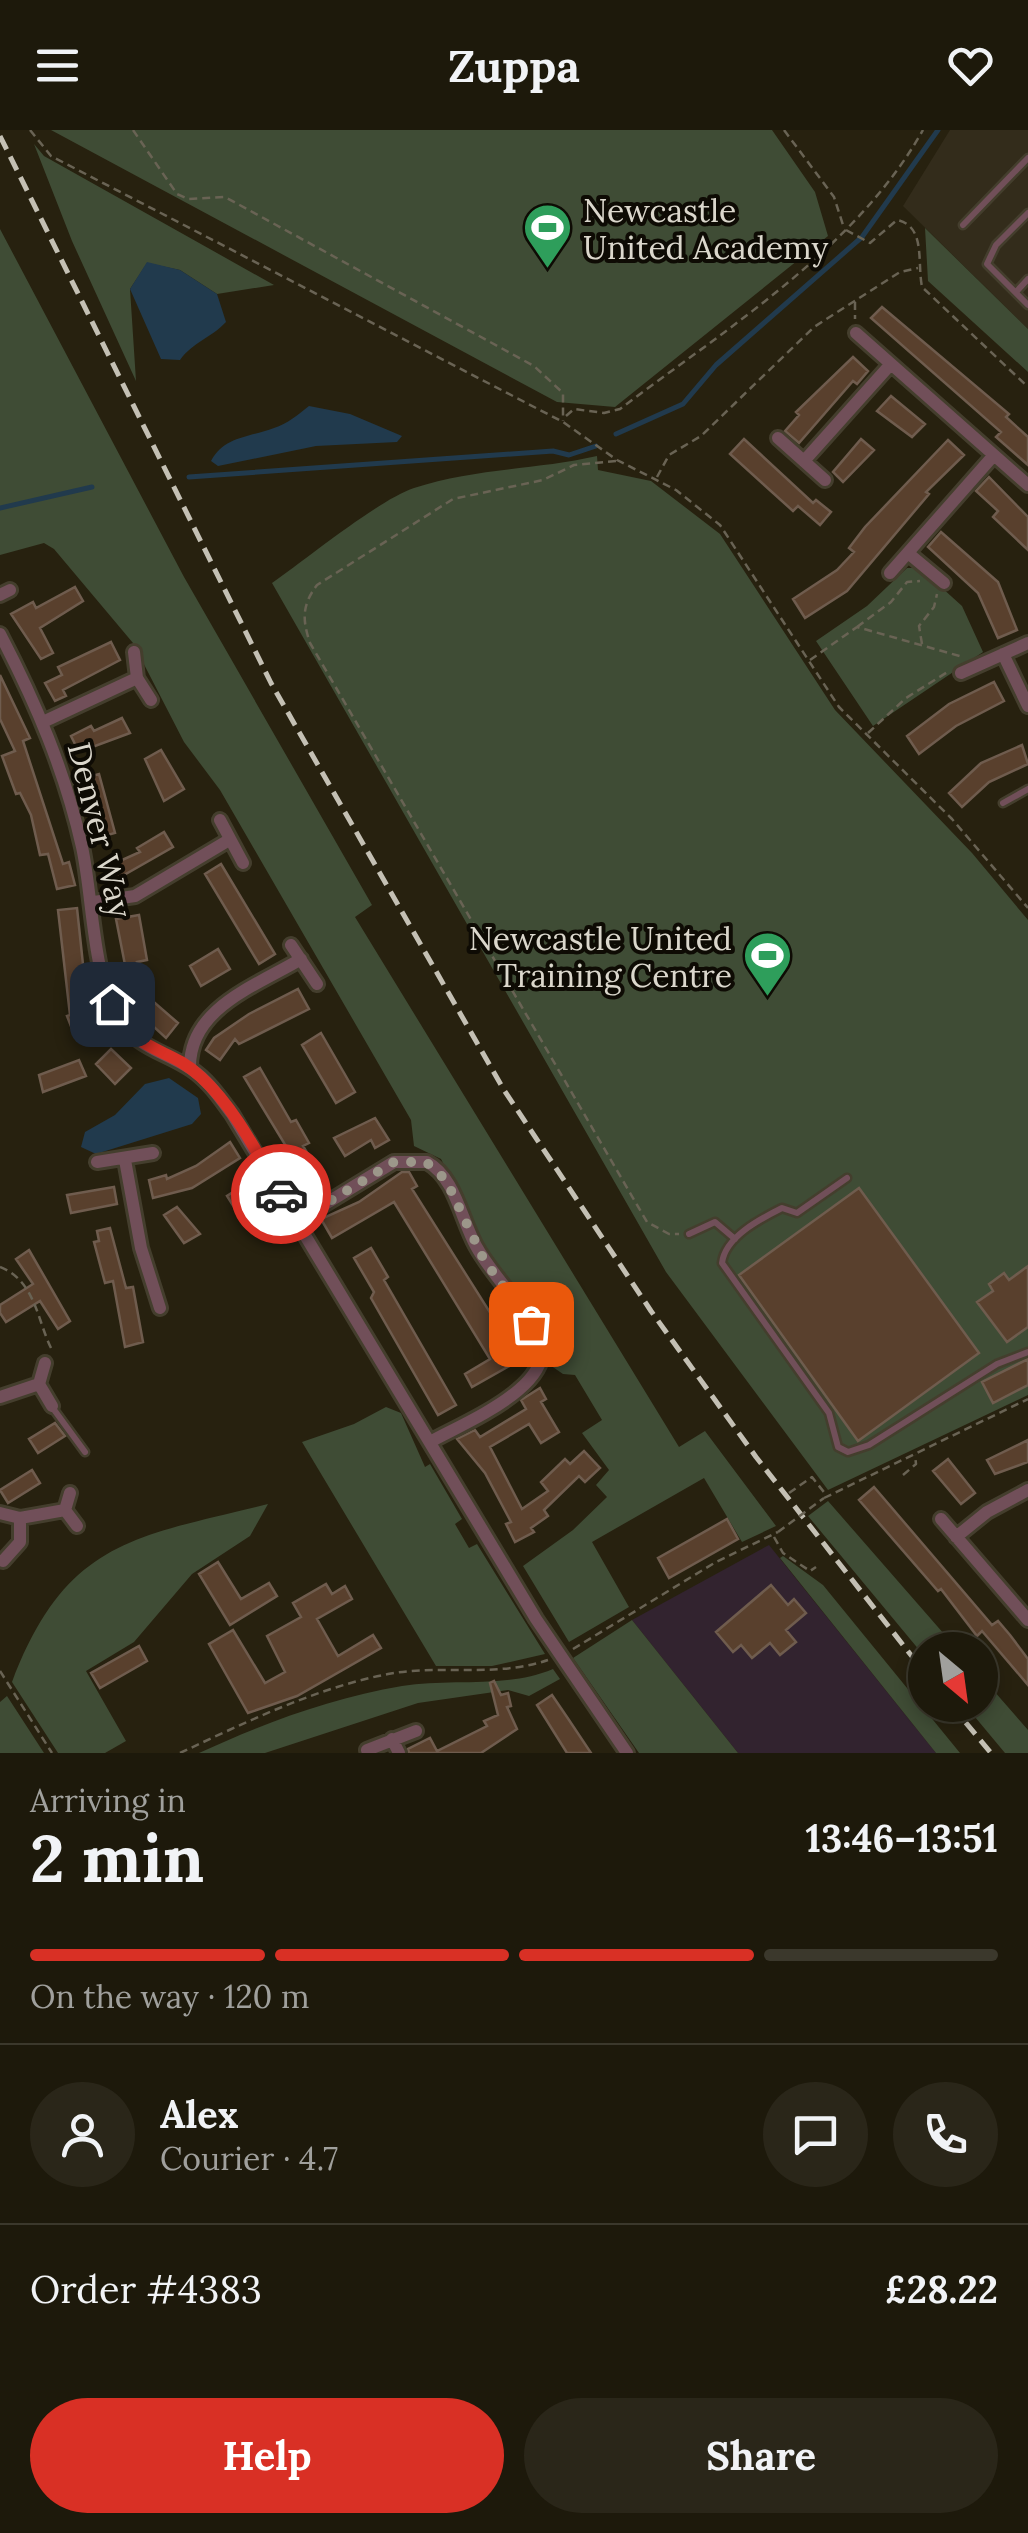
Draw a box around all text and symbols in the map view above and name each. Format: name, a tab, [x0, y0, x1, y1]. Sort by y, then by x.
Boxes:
text: Zuppa	[448, 37, 580, 94]
icon: menu	[30, 38, 85, 93]
icon: heart	[943, 38, 998, 93]
place label: Newcastle United Academy	[583, 190, 828, 268]
sports icon: Newcastle United Academy	[522, 202, 574, 270]
street label: Denver Way	[58, 738, 142, 922]
place label: Newcastle United Training Centre	[469, 918, 732, 996]
sports icon: Newcastle United Training Centre	[741, 930, 793, 998]
pin	[70, 962, 155, 1047]
icon: home	[85, 977, 140, 1032]
courier	[231, 1144, 331, 1244]
icon: car	[254, 1167, 309, 1222]
pin	[489, 1282, 574, 1367]
icon: bag	[504, 1297, 559, 1352]
north arrow	[908, 1632, 998, 1722]
map controls	[908, 1632, 998, 1722]
text: Arriving in	[30, 1780, 186, 1821]
text: 13:46–13:51	[806, 1814, 998, 1862]
text: 2 min	[30, 1817, 204, 1900]
text: On the way · 120 m	[30, 1976, 310, 2017]
button: person	[30, 2082, 135, 2187]
button: chat	[763, 2082, 868, 2187]
button: phone	[893, 2082, 998, 2187]
text: Alex	[160, 2090, 239, 2138]
text: Courier · 4.7	[160, 2138, 338, 2179]
text: Order #4383	[30, 2265, 262, 2313]
text: £28.22	[885, 2265, 998, 2313]
button: Help	[30, 2398, 504, 2513]
button: Share	[524, 2398, 998, 2513]

